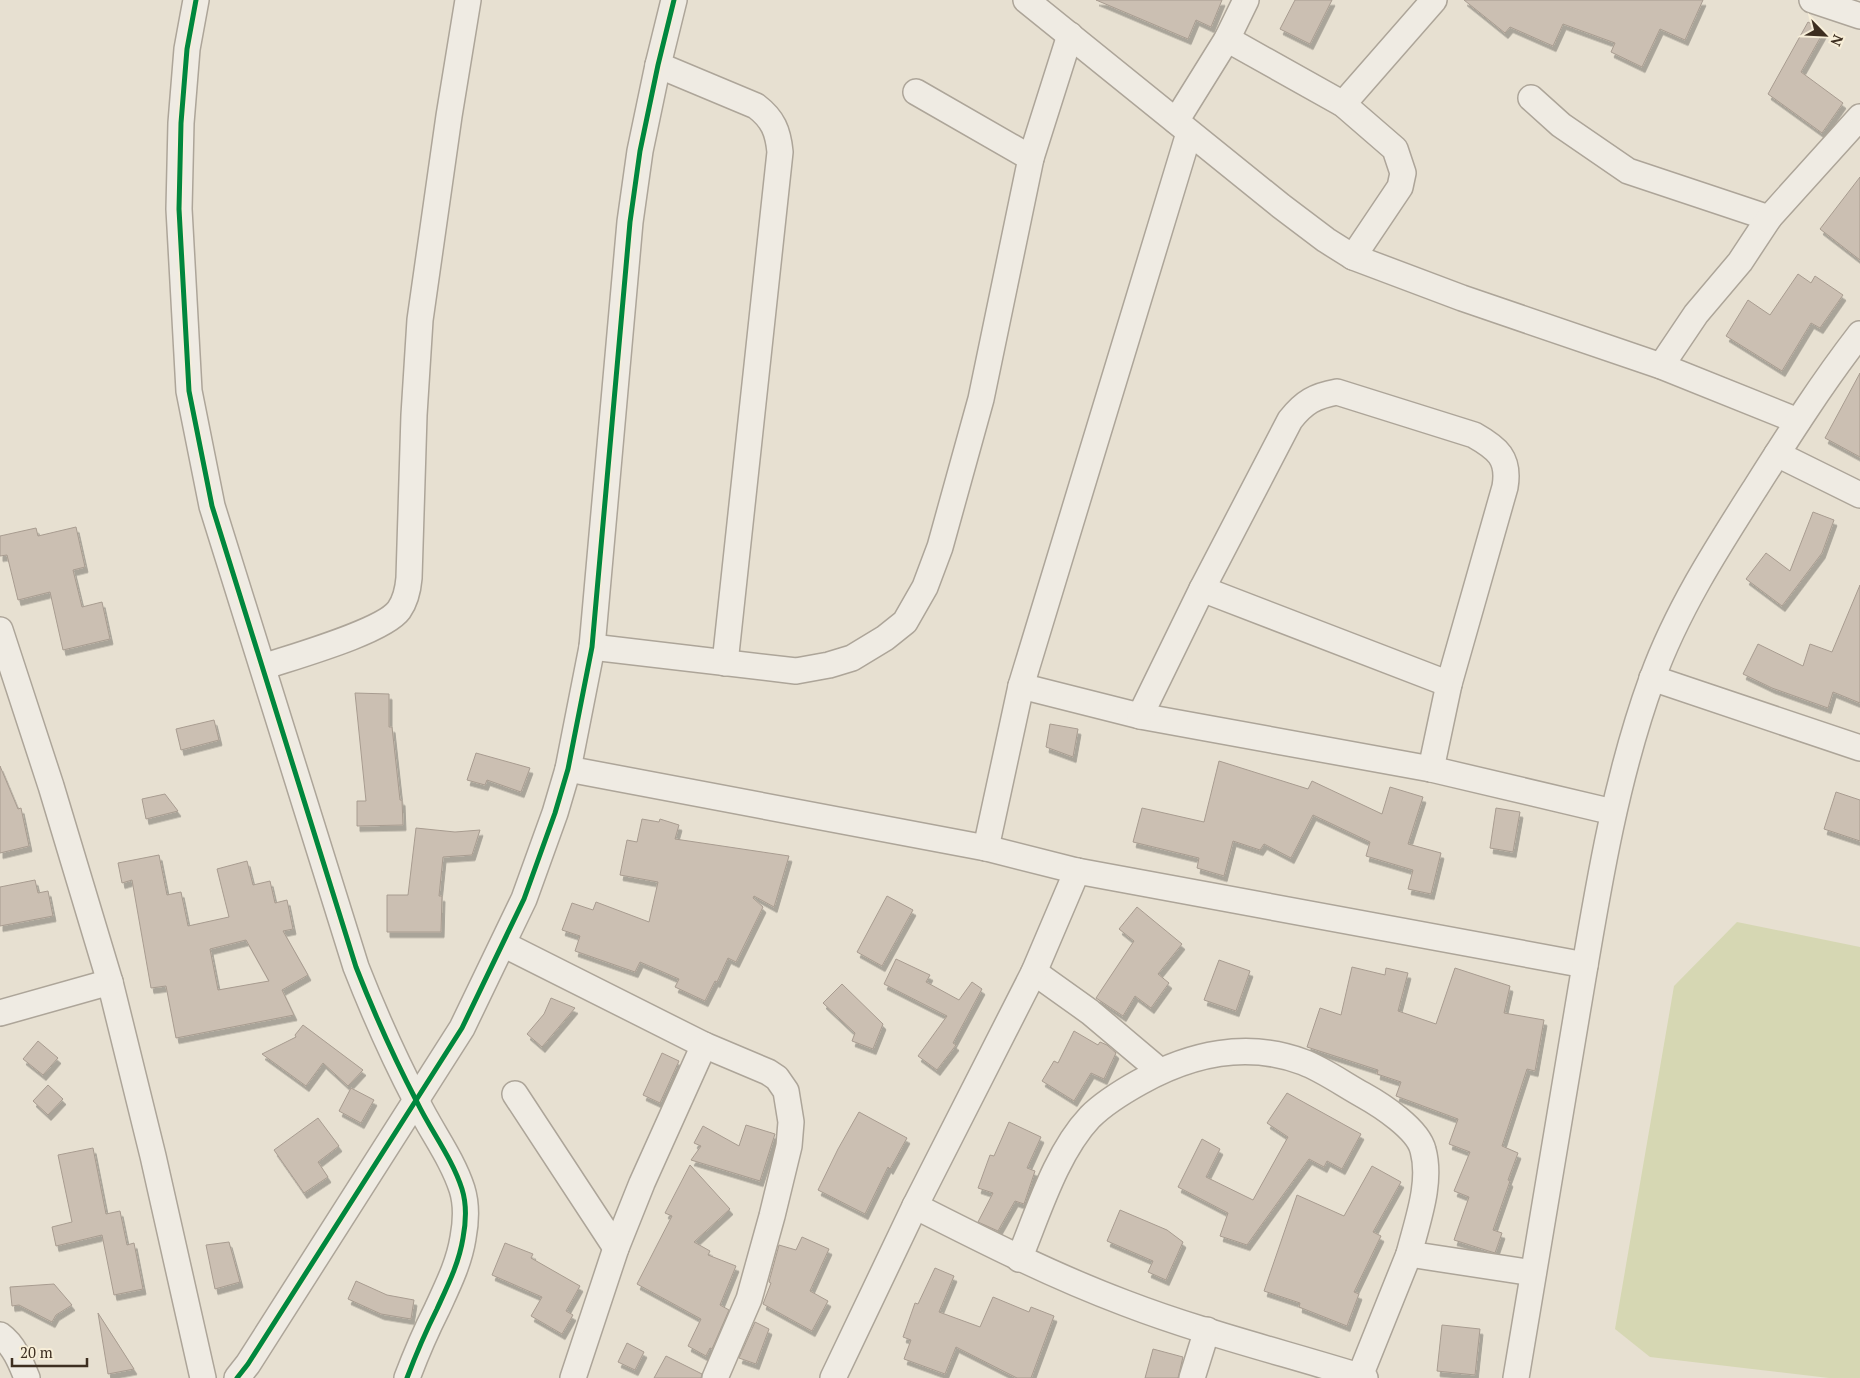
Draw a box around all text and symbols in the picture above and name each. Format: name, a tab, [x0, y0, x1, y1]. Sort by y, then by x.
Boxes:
north arrow	[1800, 10, 1850, 60]
text: N	[1826, 32, 1848, 50]
scale bar	[12, 1336, 88, 1368]
text: 20 m	[20, 1342, 53, 1362]

